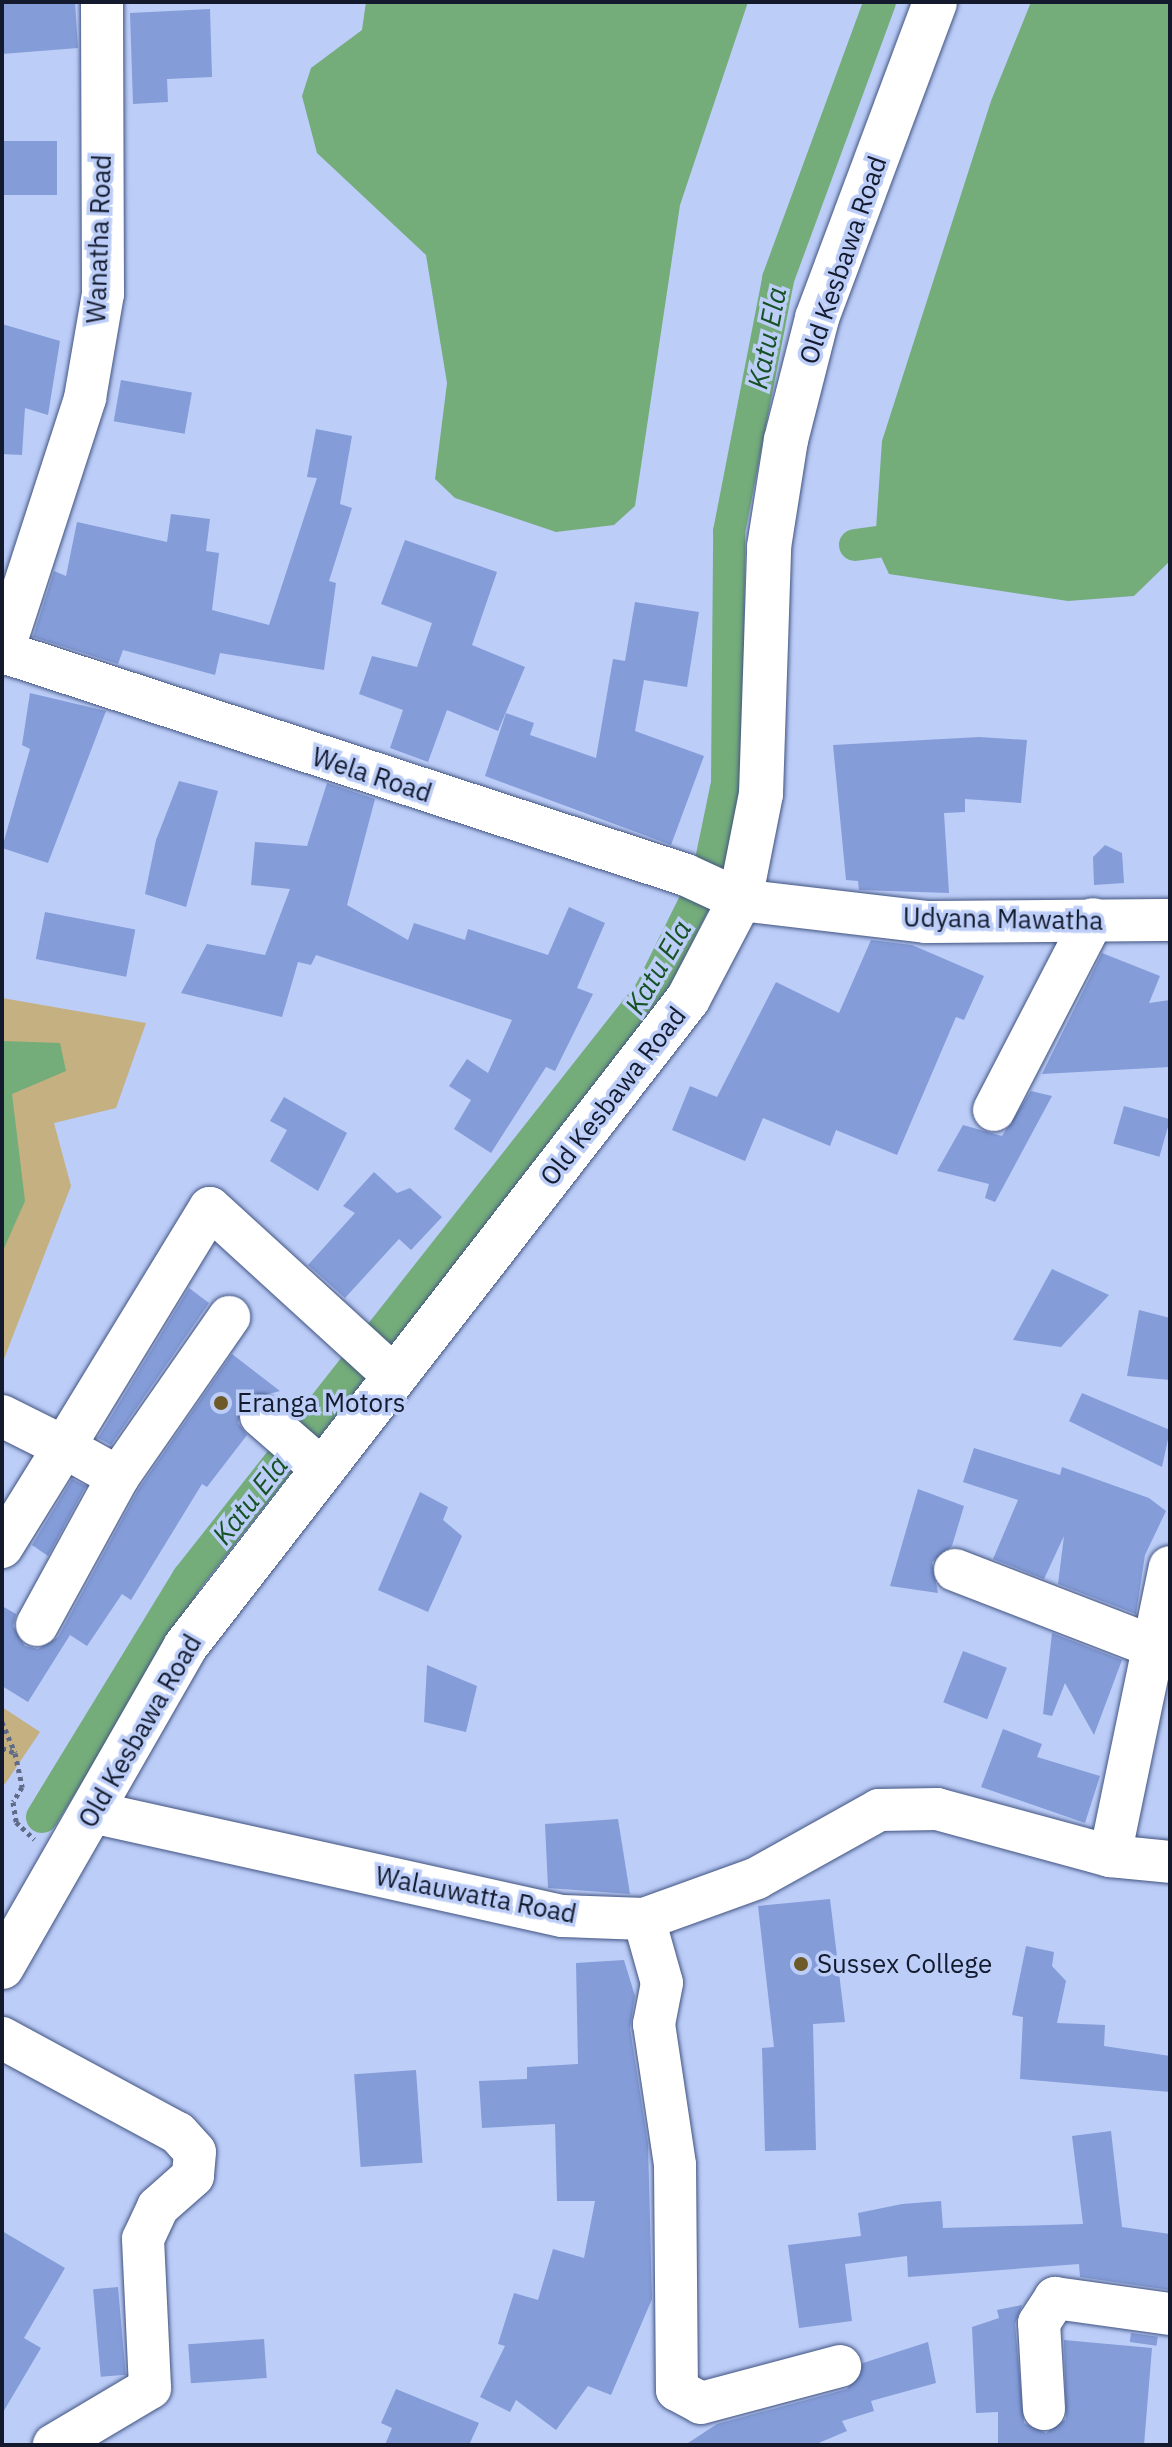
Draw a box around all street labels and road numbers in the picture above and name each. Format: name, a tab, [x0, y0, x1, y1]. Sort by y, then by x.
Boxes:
street label: Old Kesbawa Road	[793, 152, 893, 368]
street label: Wanatha Road	[80, 154, 118, 324]
street label: Wela Road	[308, 741, 436, 809]
street label: Udyana Mawatha	[903, 902, 1103, 936]
street label: Old Kesbawa Road	[534, 1001, 692, 1191]
street label: Old Kesbawa Road	[72, 1629, 208, 1833]
street label: Walauwatta Road	[373, 1860, 579, 1930]

